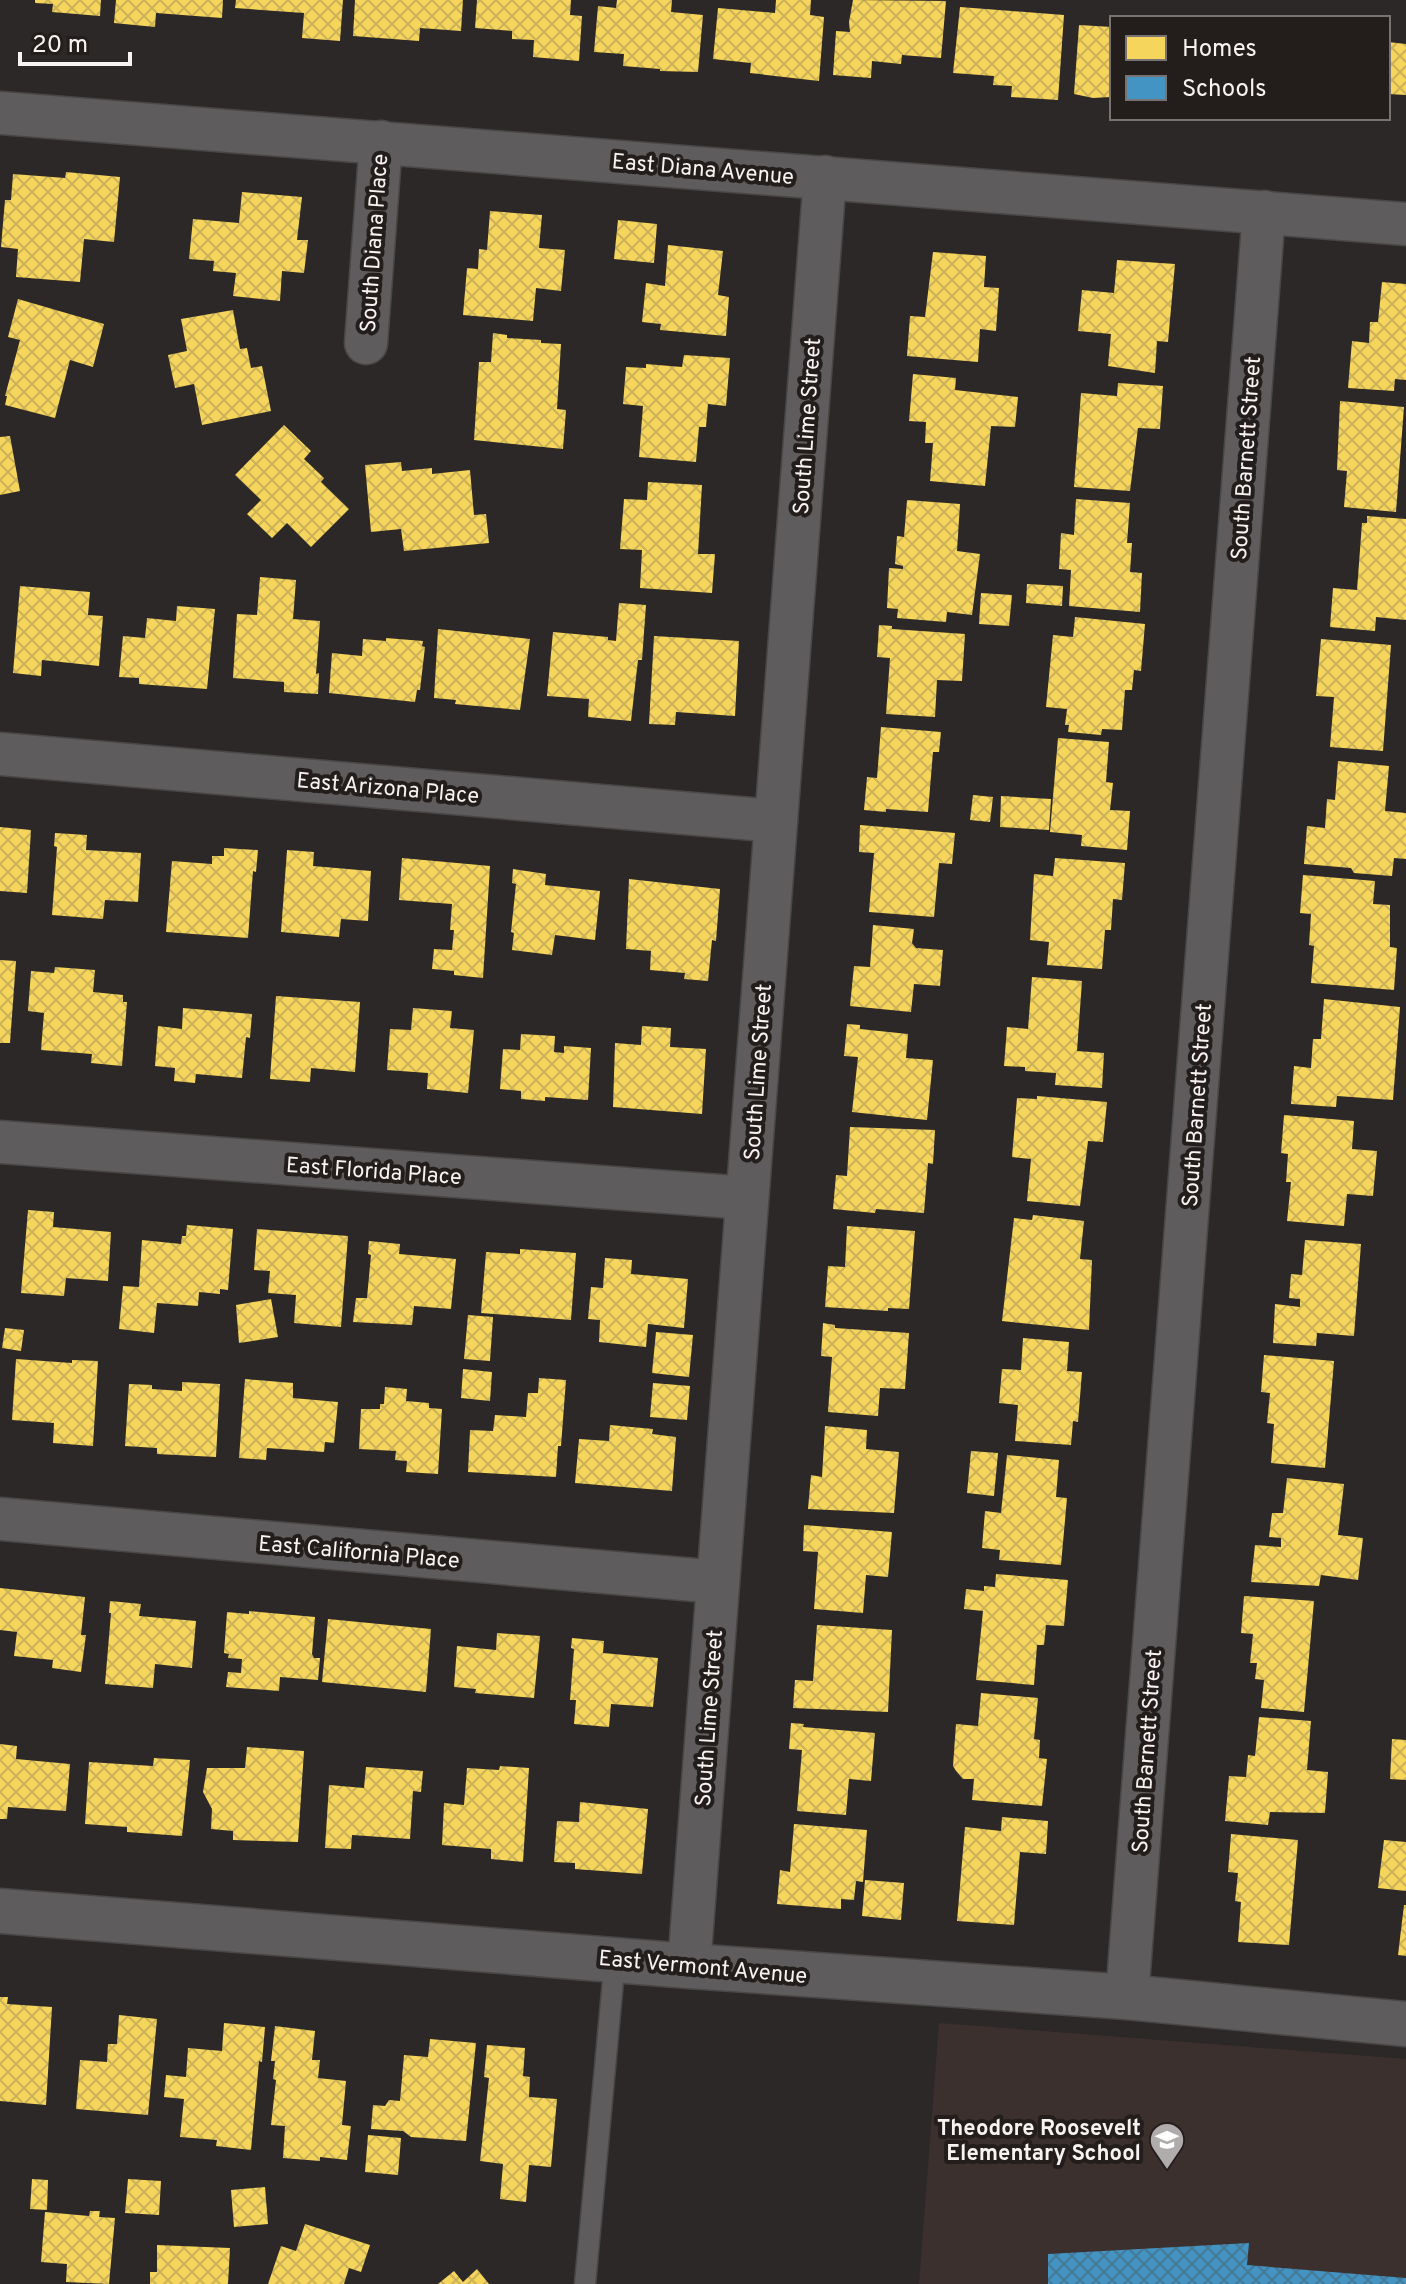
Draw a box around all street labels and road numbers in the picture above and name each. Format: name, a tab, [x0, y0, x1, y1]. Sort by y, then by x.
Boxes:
street label: East Diana Avenue	[611, 149, 795, 192]
street label: South Diana Place	[356, 153, 395, 333]
street label: South Lime Street	[789, 337, 828, 516]
street label: South Barnett Street	[1227, 355, 1268, 561]
street label: East Arizona Place	[295, 768, 480, 811]
street label: South Lime Street	[740, 983, 779, 1162]
street label: South Barnett Street	[1178, 1002, 1219, 1208]
street label: East Florida Place	[285, 1153, 463, 1192]
street label: East California Place	[257, 1531, 461, 1576]
street label: South Lime Street	[691, 1629, 730, 1808]
street label: South Barnett Street	[1128, 1648, 1169, 1854]
street label: East Vermont Avenue	[597, 1946, 808, 1991]

